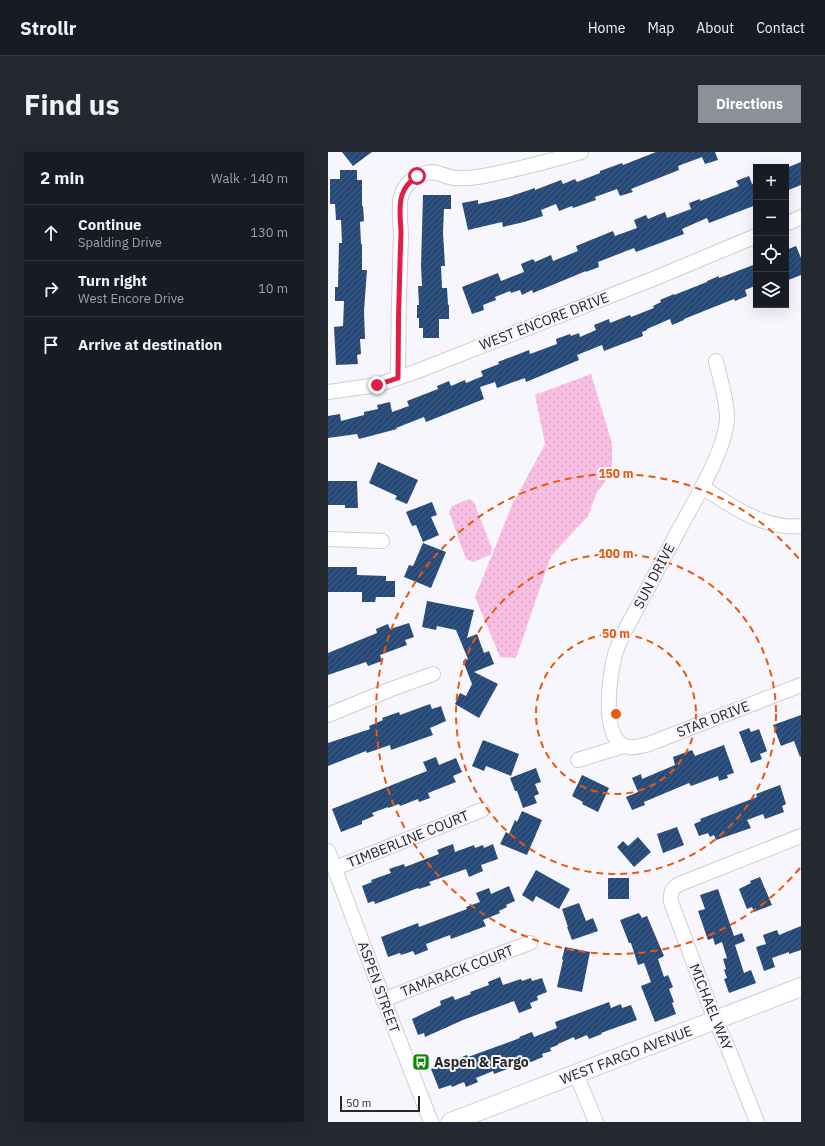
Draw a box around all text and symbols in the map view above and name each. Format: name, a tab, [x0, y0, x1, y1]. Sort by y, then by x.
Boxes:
text: Strollr	[20, 16, 76, 40]
text: Home	[588, 19, 625, 37]
text: Map	[647, 19, 674, 37]
text: About	[696, 19, 734, 37]
text: Contact	[756, 19, 805, 37]
button: Directions	[698, 85, 801, 123]
text: Find us	[24, 86, 120, 123]
map controls	[753, 164, 789, 308]
button: +	[753, 164, 789, 200]
text: 2 min	[40, 167, 84, 189]
route start	[408, 167, 426, 185]
text: Walk · 140 m	[211, 170, 288, 187]
button: −	[753, 200, 789, 236]
text: Continue	[78, 215, 142, 234]
icon: ahead	[40, 222, 62, 244]
text: 130 m	[250, 224, 288, 241]
text: Spalding Drive	[78, 234, 162, 251]
button: locate	[753, 236, 789, 272]
text: Turn right	[78, 271, 147, 290]
button: layers	[753, 272, 789, 308]
icon: right	[40, 278, 62, 300]
text: 10 m	[258, 280, 288, 297]
street label: WEST ENCORE DRIVE	[477, 288, 611, 354]
text: West Encore Drive	[78, 290, 184, 307]
icon: arrive	[40, 334, 62, 356]
text: Arrive at destination	[78, 335, 222, 354]
route end	[368, 376, 386, 394]
text: 150 m	[598, 466, 634, 481]
street label: SUN DRIVE	[629, 540, 679, 612]
text: 100 m	[598, 546, 634, 561]
text: 50 m	[602, 626, 630, 641]
street label: STAR DRIVE	[674, 697, 752, 741]
centre of rings	[609, 707, 623, 721]
street label: TIMBERLINE COURT	[345, 806, 471, 872]
street label: ASPEN STREET	[354, 939, 404, 1035]
street label: TAMARACK COURT	[398, 941, 516, 1001]
street label: MICHAEL WAY	[685, 961, 737, 1054]
street label: WEST FARGO AVENUE	[557, 1021, 695, 1089]
bus stop icon: Aspen & Fargo	[411, 1052, 431, 1072]
place label: Aspen & Fargo	[434, 1053, 529, 1071]
scale bar	[340, 1094, 420, 1113]
text: 50 m	[346, 1096, 371, 1110]

